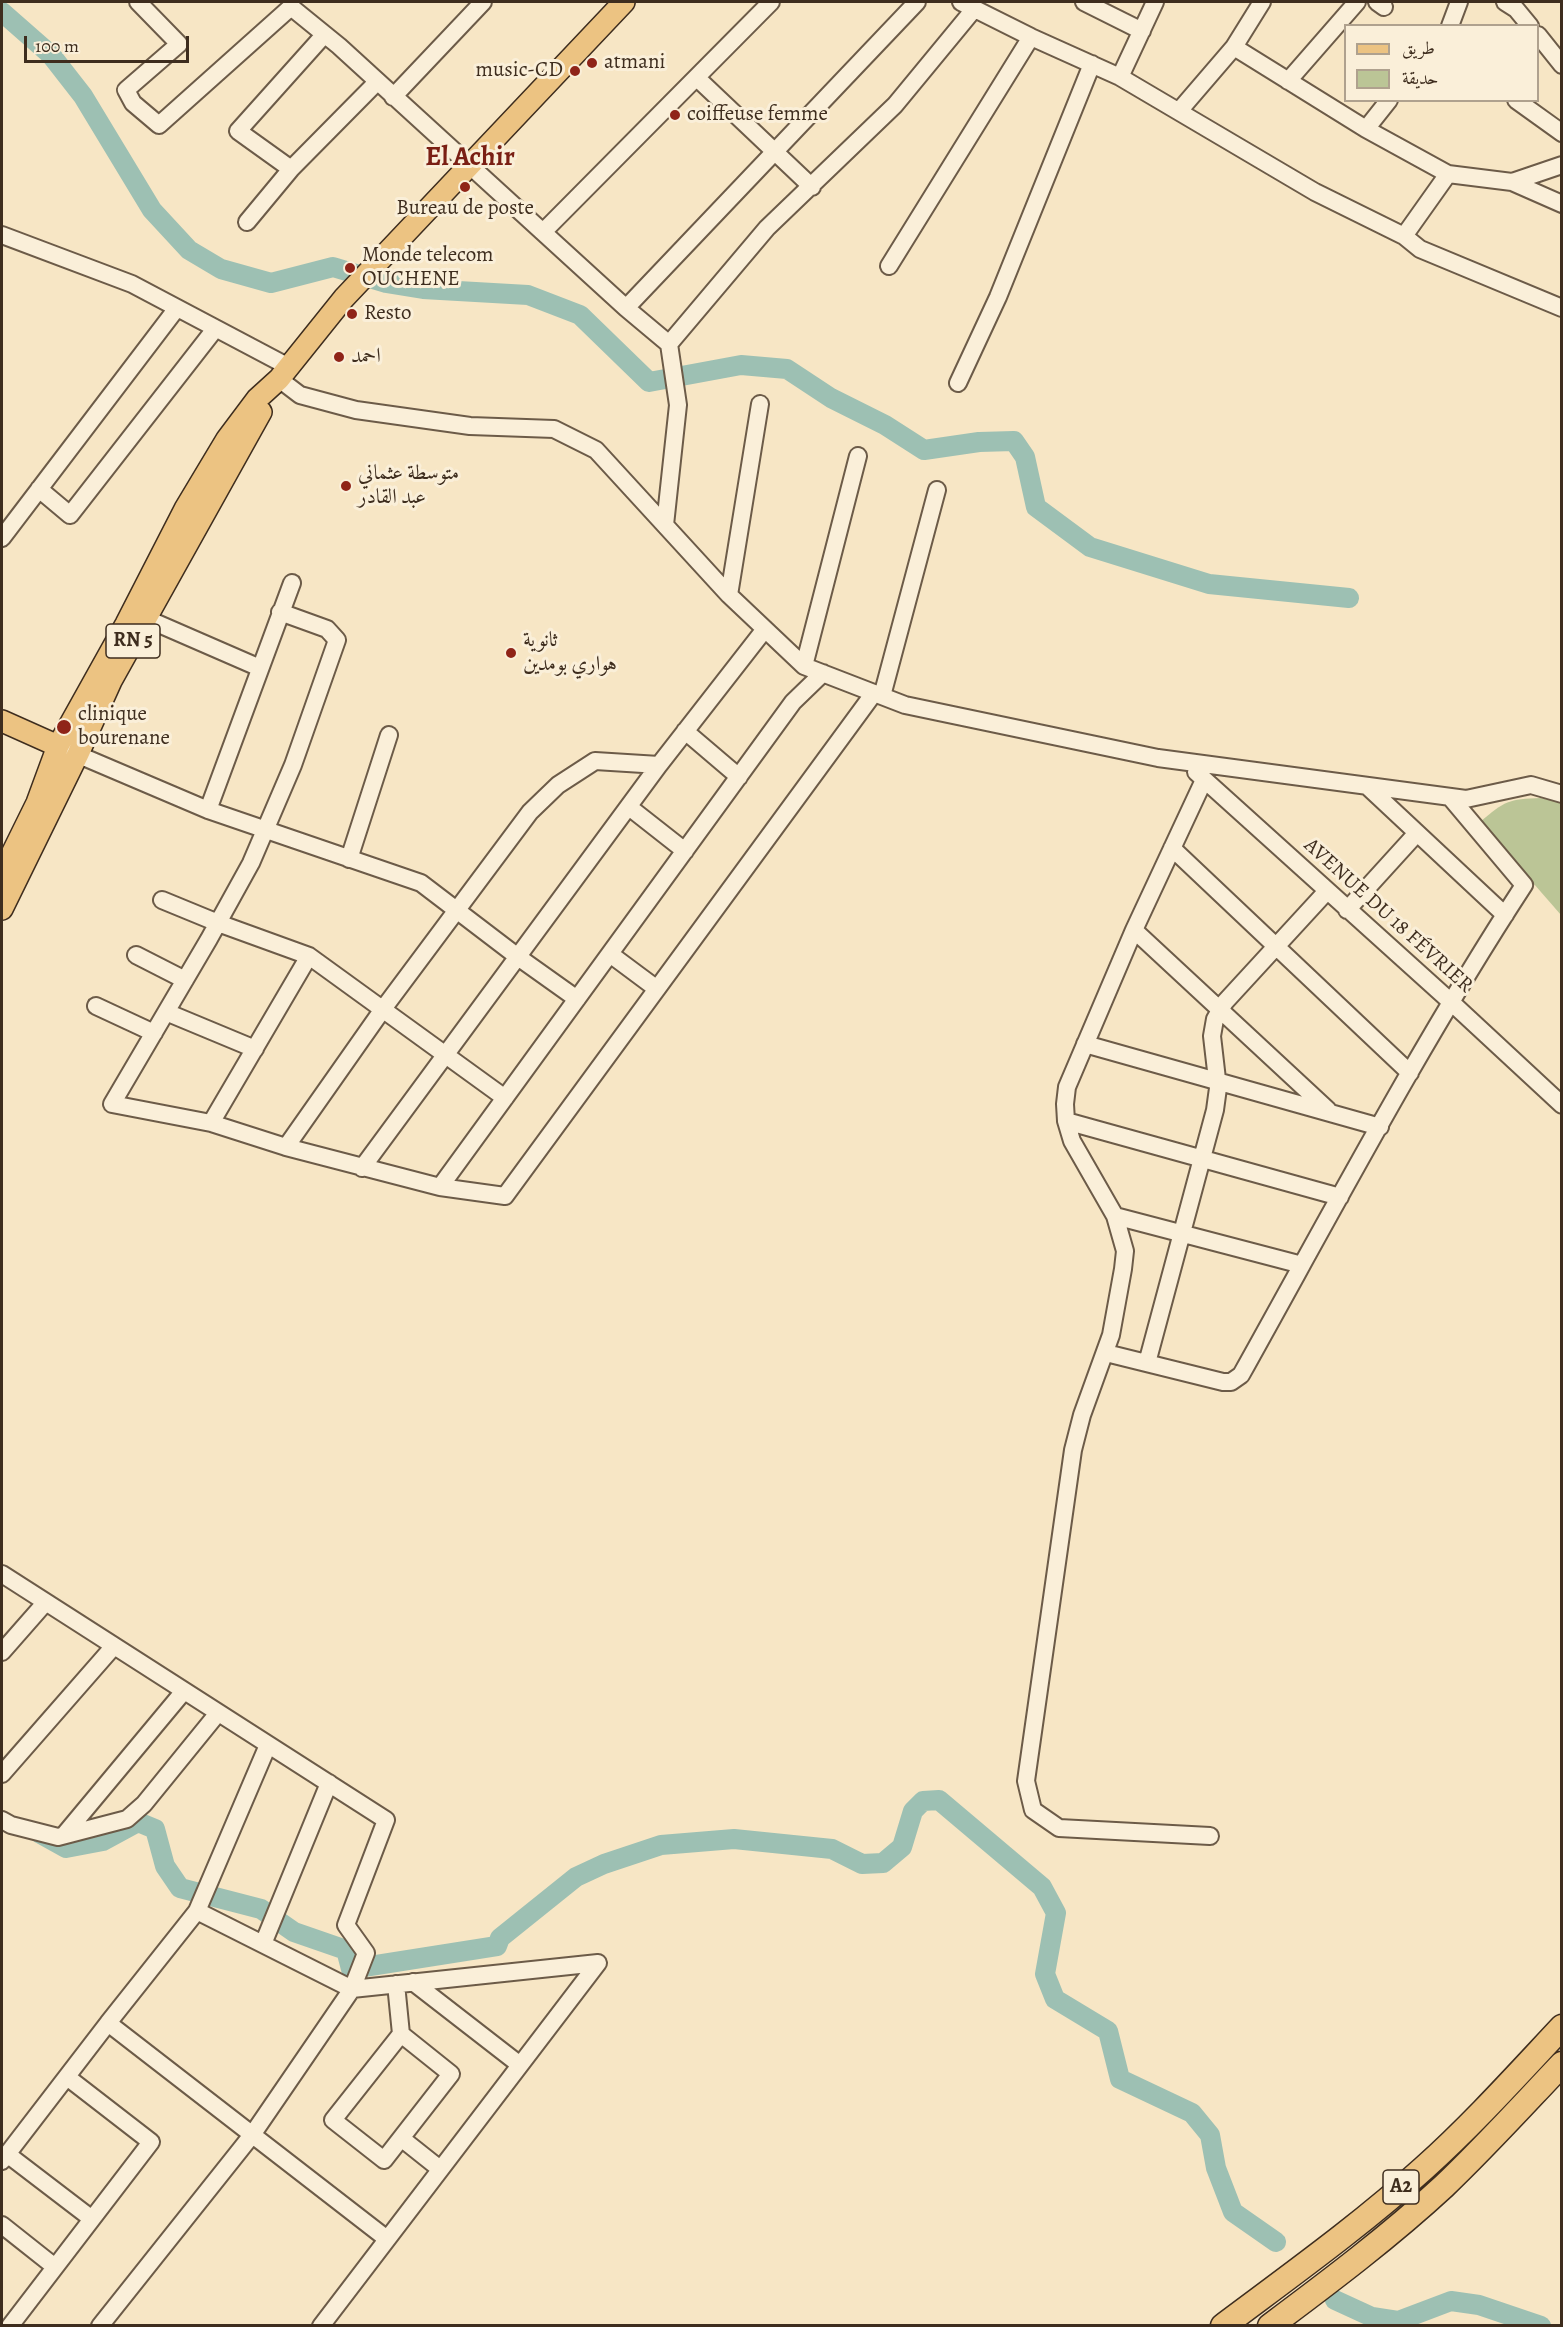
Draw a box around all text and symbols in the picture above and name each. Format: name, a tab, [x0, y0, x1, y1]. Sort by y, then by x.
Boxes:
scale bar	[27, 24, 192, 62]
legend	[1344, 24, 1539, 102]
text: 100 m	[35, 34, 79, 58]
text: طريق	[1402, 36, 1435, 60]
place label: atmani	[604, 50, 665, 76]
marker: atmani	[585, 56, 599, 70]
place label: music-CD	[475, 58, 563, 84]
marker: music-CD	[568, 64, 582, 78]
text: حديقة	[1402, 66, 1438, 90]
place label: coiffeuse femme	[687, 102, 828, 128]
marker: coiffeuse femme	[668, 108, 682, 122]
district label: El Achir	[425, 142, 515, 174]
marker: Bureau de poste	[458, 180, 472, 194]
place label: Bureau de poste	[396, 196, 534, 222]
place label: Monde telecom OUCHENE	[362, 243, 494, 293]
marker: Monde telecom OUCHENE	[343, 261, 357, 275]
place label: Resto	[364, 301, 411, 327]
marker: Resto	[345, 307, 359, 321]
place label: احمد	[351, 344, 381, 370]
marker: احمد	[332, 350, 346, 364]
place label: متوسطة عثماني عبد القادر	[358, 461, 459, 511]
marker: متوسطة عثماني عبد القادر	[339, 479, 353, 493]
road number: RN 5	[106, 624, 160, 658]
place label: ثانوية هواري بومدين	[523, 628, 617, 678]
marker: ثانوية هواري بومدين	[504, 646, 518, 660]
place label: clinique bourenane	[78, 702, 170, 752]
marker: clinique bourenane	[55, 718, 73, 736]
street label: AVENUE DU 18 FÉVRIER	[1298, 833, 1478, 999]
road number: A2	[1383, 2170, 1419, 2204]

